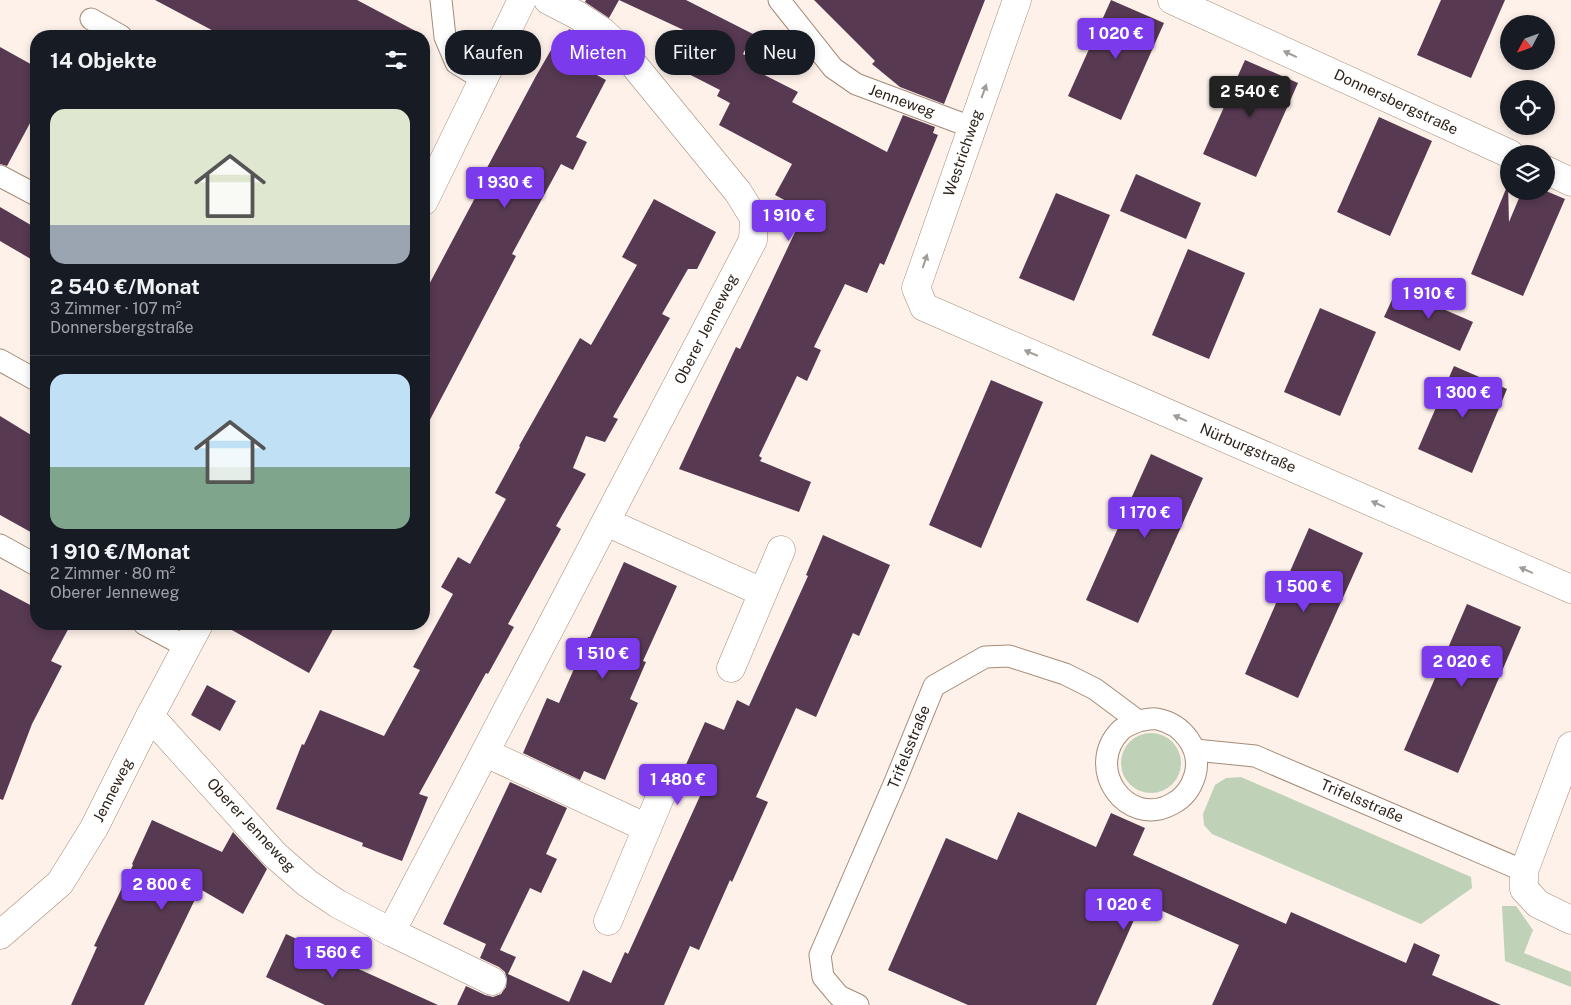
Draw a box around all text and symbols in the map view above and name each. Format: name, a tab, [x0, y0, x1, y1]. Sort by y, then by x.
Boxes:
north arrow	[1500, 15, 1555, 70]
map controls	[1500, 15, 1555, 200]
pin: 1 020 €	[1070, 18, 1162, 60]
text: 1 020 €	[1088, 24, 1144, 43]
chip: Kaufen	[445, 30, 541, 75]
chip: Mieten	[551, 30, 645, 75]
chip: Filter	[655, 30, 735, 75]
chip: Neu	[745, 30, 815, 75]
icon: filters	[382, 46, 410, 74]
text: 14 Objekte	[50, 48, 157, 73]
one-way arrow	[1283, 49, 1298, 58]
street label: Donnersbergstraße	[1332, 65, 1461, 138]
pin: 2 540 €	[1204, 76, 1296, 118]
button: locate	[1500, 80, 1555, 135]
street label: Jenneweg	[867, 81, 938, 120]
text: 2 540 €	[1220, 82, 1280, 101]
one-way arrow	[980, 83, 988, 98]
street label: Westrichweg	[940, 107, 985, 198]
icon: home	[185, 141, 275, 231]
button: layers	[1500, 145, 1555, 200]
pin: 1 930 €	[459, 166, 551, 209]
text: 1 930 €	[477, 173, 533, 192]
pin: 1 910 €	[743, 200, 835, 242]
text: 1 910 €	[763, 206, 815, 225]
one-way arrow	[922, 254, 929, 269]
street label: Oberer Jenneweg	[670, 271, 741, 387]
text: 2 540 €/Monat	[50, 274, 200, 299]
pin: 1 910 €	[1383, 278, 1475, 320]
text: 1 910 €	[1403, 284, 1455, 303]
text: 3 Zimmer · 107 m²	[50, 299, 182, 318]
text: Donnersbergstraße	[50, 318, 194, 337]
one-way arrow	[1024, 349, 1039, 357]
pin: 1 300 €	[1417, 376, 1509, 419]
text: 1 300 €	[1435, 383, 1491, 402]
icon: home	[185, 407, 275, 497]
one-way arrow	[1173, 414, 1187, 422]
street label: Nürburgstraße	[1198, 420, 1299, 475]
pin: 1 170 €	[1099, 496, 1191, 539]
one-way arrow	[1370, 500, 1385, 508]
text: 1 170 €	[1119, 503, 1171, 522]
text: 1 910 €/Monat	[50, 539, 190, 564]
text: 2 Zimmer · 80 m²	[50, 564, 175, 583]
one-way arrow	[1519, 565, 1533, 573]
pin: 1 500 €	[1258, 570, 1350, 613]
text: 1 500 €	[1276, 577, 1332, 596]
text: Oberer Jenneweg	[50, 583, 180, 602]
pin: 1 510 €	[557, 638, 649, 680]
text: 1 510 €	[577, 644, 629, 663]
pin: 2 020 €	[1416, 646, 1508, 688]
text: 2 020 €	[1433, 652, 1491, 671]
street label: Trifelsstraße	[884, 703, 933, 791]
street label: Jenneweg	[89, 755, 136, 825]
pin: 1 480 €	[632, 764, 724, 806]
text: 1 480 €	[650, 770, 706, 789]
street label: Oberer Jenneweg	[204, 774, 299, 875]
street label: Trifelsstraße	[1318, 775, 1406, 826]
pin: 2 800 €	[116, 868, 208, 911]
text: 2 800 €	[132, 875, 192, 894]
pin: 1 020 €	[1078, 888, 1170, 931]
text: 1 020 €	[1096, 895, 1152, 914]
pin: 1 560 €	[287, 936, 379, 979]
text: 1 560 €	[305, 943, 361, 962]

